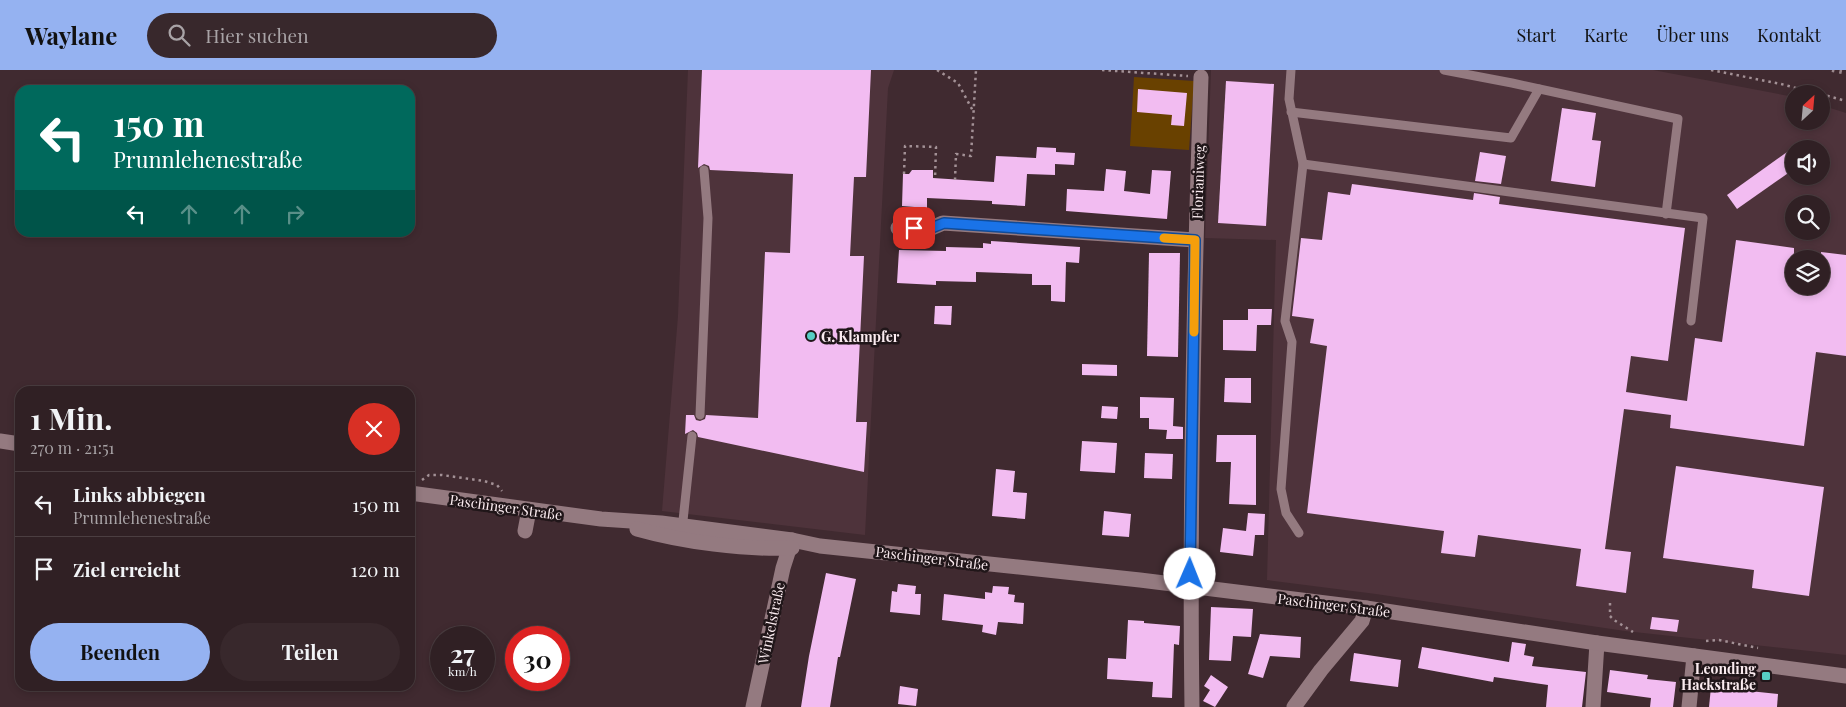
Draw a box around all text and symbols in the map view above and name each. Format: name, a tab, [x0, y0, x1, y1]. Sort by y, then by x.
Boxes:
search box	[147, 13, 497, 58]
text: Waylane	[25, 19, 117, 51]
icon: search	[165, 21, 193, 49]
text: Hier suchen	[205, 22, 309, 48]
text: Start	[1516, 23, 1556, 47]
text: Karte	[1584, 23, 1628, 47]
text: Über uns	[1656, 23, 1729, 47]
text: Kontakt	[1757, 23, 1821, 47]
north arrow	[1785, 85, 1830, 130]
map controls	[1785, 85, 1830, 295]
text: 150 m	[113, 99, 204, 146]
icon: left	[30, 105, 95, 170]
button: sound	[1785, 140, 1830, 185]
text: Prunnlehenestraße	[113, 144, 303, 174]
street label: Florianiweg	[1187, 144, 1209, 219]
button: search	[1785, 195, 1830, 240]
icon: left	[122, 200, 150, 228]
icon: ahead	[175, 200, 203, 228]
icon: ahead	[228, 200, 256, 228]
icon: right	[281, 200, 309, 228]
pin	[893, 207, 935, 249]
icon: arrive	[900, 214, 928, 242]
button: layers	[1785, 250, 1830, 295]
place label: G. Klampfer	[821, 327, 900, 346]
marker: G. Klampfer	[805, 330, 817, 342]
text: 1 Min.	[30, 398, 112, 438]
button: close	[348, 403, 400, 455]
text: 270 m · 21:51	[30, 437, 115, 458]
text: Links abbiegen	[73, 481, 206, 507]
icon: left	[30, 490, 58, 518]
street label: Paschinger Straße	[449, 490, 563, 524]
text: 150 m	[352, 491, 400, 517]
text: Prunnlehenestraße	[73, 507, 211, 528]
street label: Paschinger Straße	[875, 542, 989, 574]
position arrow	[1163, 547, 1215, 599]
icon: arrive	[30, 555, 58, 583]
text: Ziel erreicht	[73, 556, 181, 582]
text: 120 m	[351, 556, 400, 582]
street label: Winkelstraße	[753, 580, 789, 666]
street label: Paschinger Straße	[1277, 589, 1391, 621]
button: Beenden	[30, 623, 210, 681]
button: Teilen	[220, 623, 400, 681]
speed limit sign: 30	[505, 626, 570, 691]
text: 27	[450, 636, 475, 669]
place label: Leonding Hackstraße	[1681, 659, 1756, 694]
text: km/h	[448, 663, 477, 679]
marker: Leonding Hackstraße	[1760, 670, 1772, 682]

